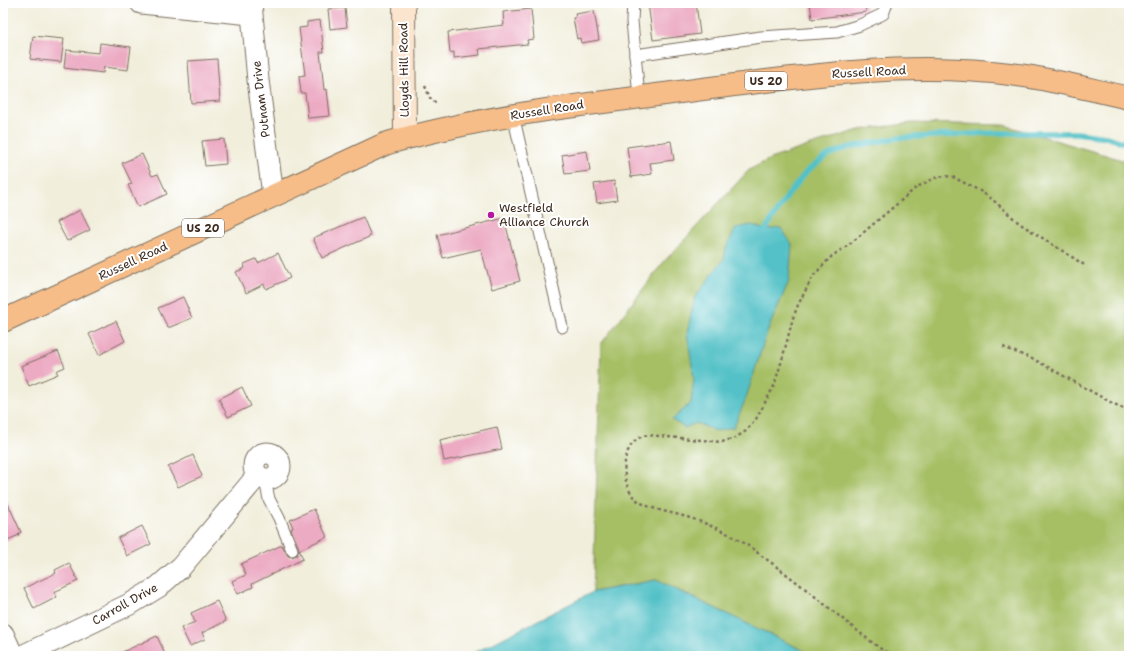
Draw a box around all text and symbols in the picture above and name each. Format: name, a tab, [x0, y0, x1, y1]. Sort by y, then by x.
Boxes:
street label: Lloyds Hill Road	[395, 22, 413, 117]
street label: Putnam Drive	[248, 59, 274, 138]
street label: Russell Road	[831, 62, 907, 82]
road number: US 20	[745, 72, 787, 90]
street label: Russell Road	[509, 96, 585, 124]
place label: Westfield Alliance Church	[499, 200, 589, 230]
marker: Westfield Alliance Church	[486, 210, 496, 220]
road number: US 20	[182, 219, 224, 237]
street label: Russell Road	[96, 238, 170, 284]
street label: Carroll Drive	[89, 579, 161, 629]

